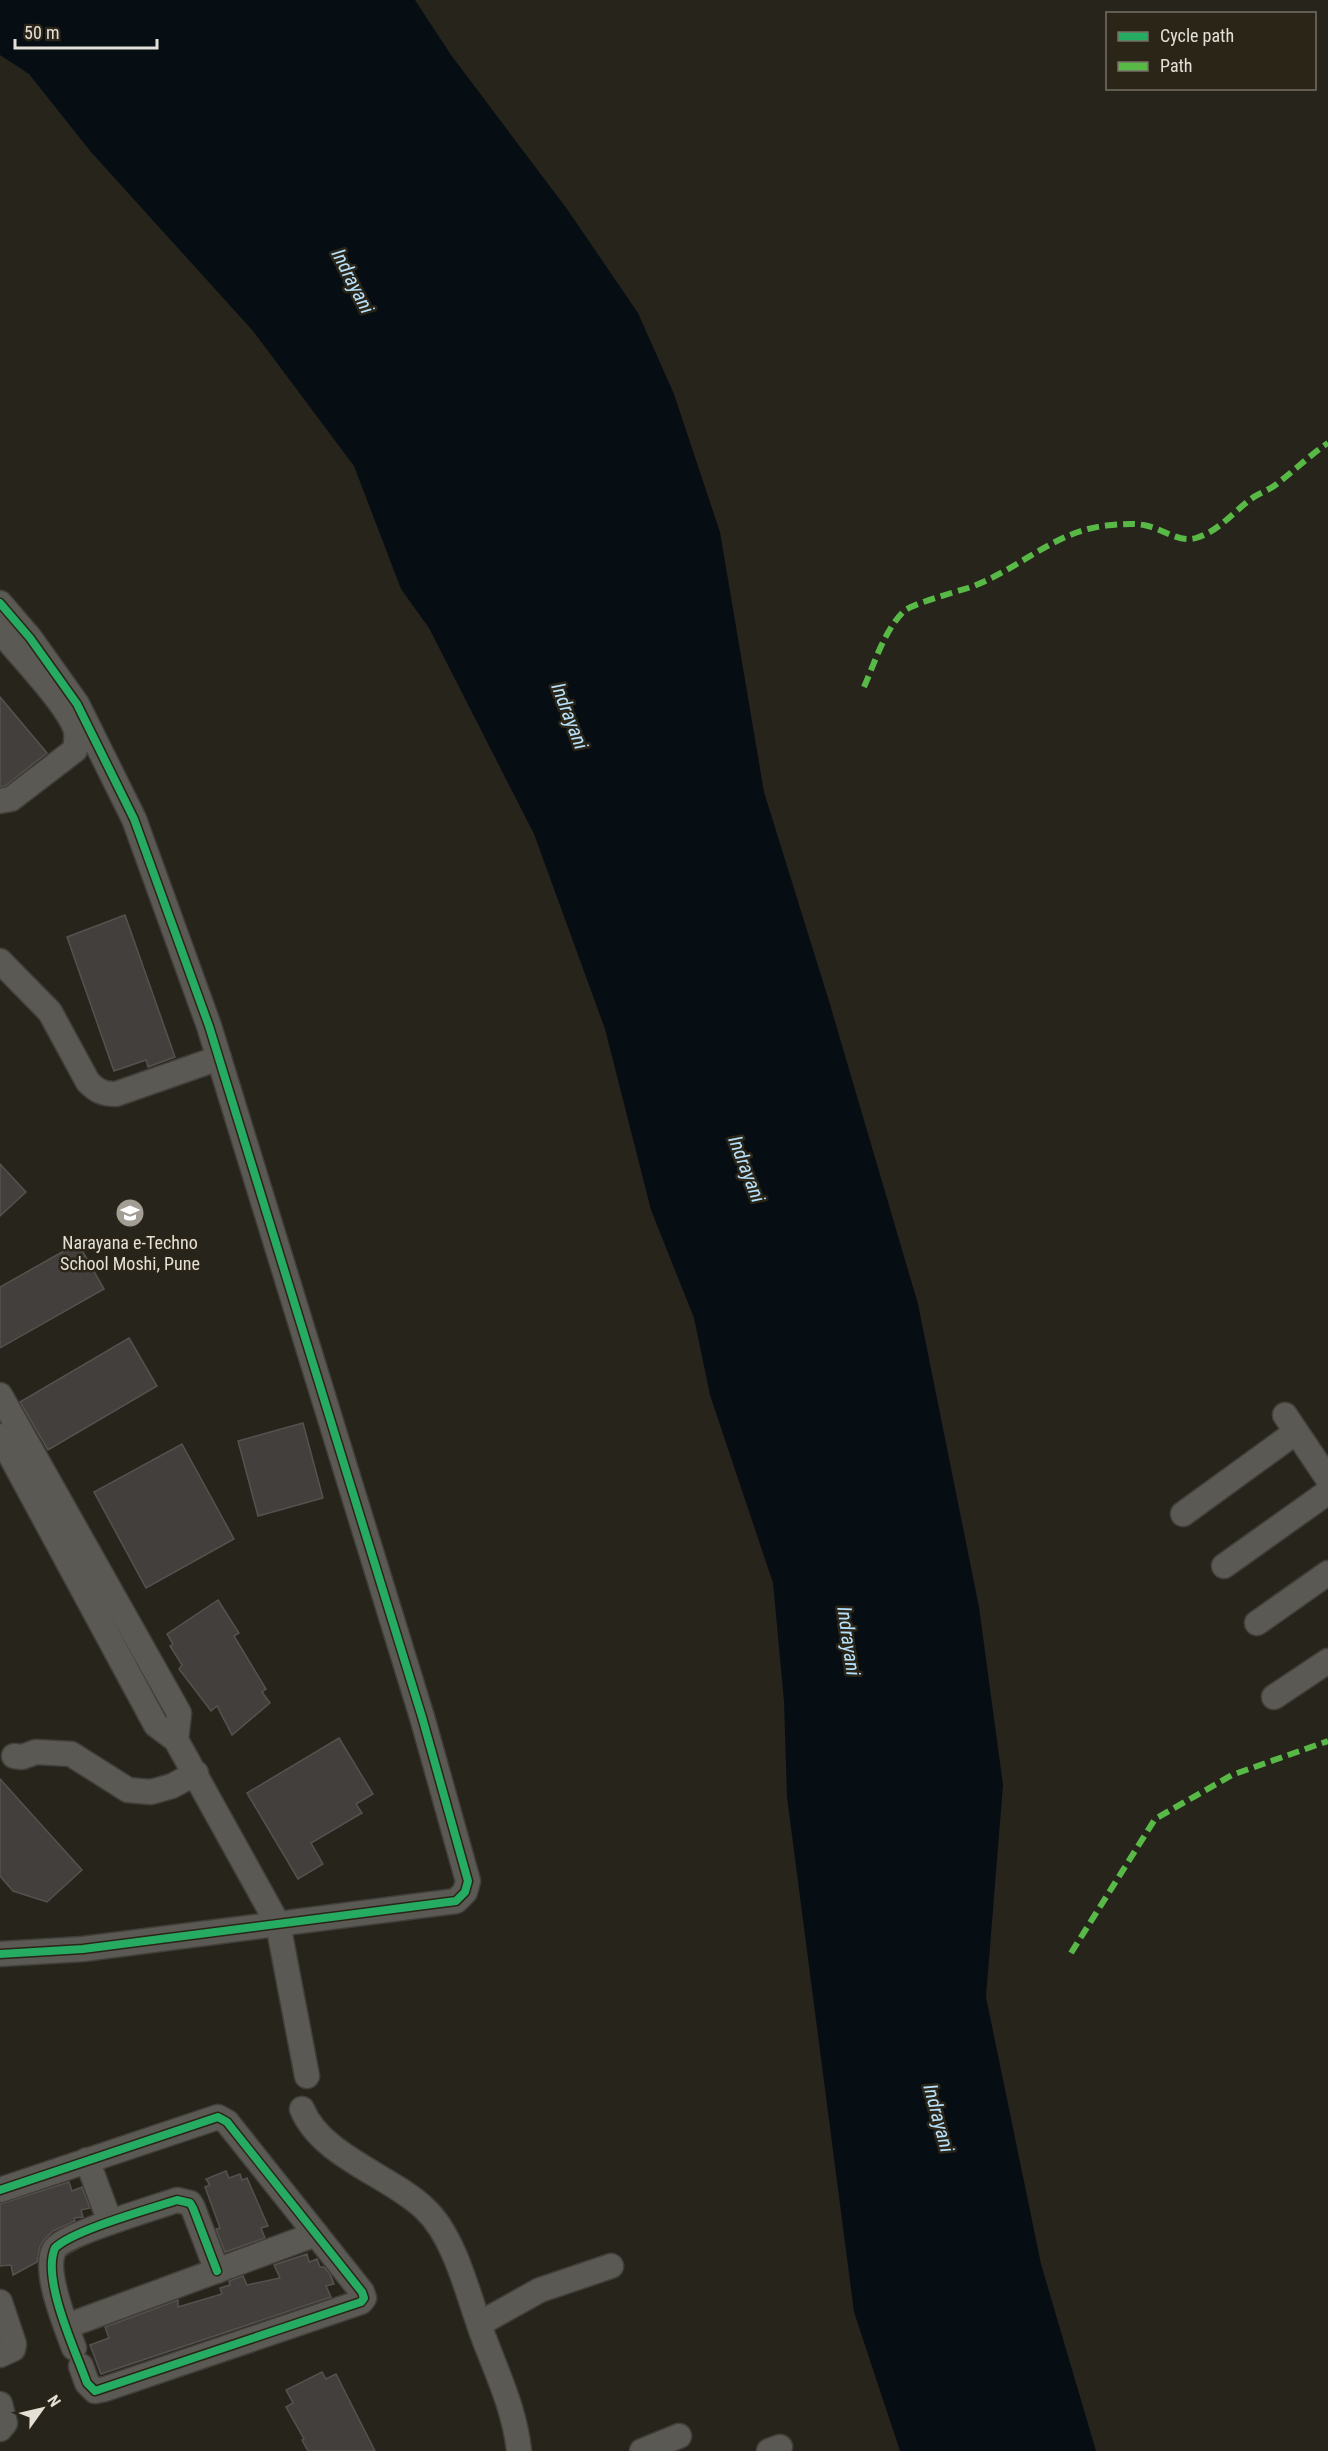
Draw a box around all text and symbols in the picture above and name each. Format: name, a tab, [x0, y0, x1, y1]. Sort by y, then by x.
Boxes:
scale bar	[15, 12, 158, 50]
legend	[1106, 12, 1316, 90]
text: 50 m	[24, 22, 59, 43]
text: Cycle path	[1160, 25, 1234, 46]
text: Path	[1160, 55, 1193, 76]
water label: Indrayani	[327, 245, 380, 318]
water label: Indrayani	[546, 679, 594, 753]
water label: Indrayani	[723, 1132, 771, 1206]
school or university icon: Narayana e-Techno School Moshi, Pune	[114, 1197, 146, 1229]
place label: Narayana e-Techno School Moshi, Pune	[60, 1232, 200, 1274]
water label: Indrayani	[832, 1605, 866, 1678]
water label: Indrayani	[918, 2081, 960, 2155]
north arrow	[12, 2379, 72, 2439]
text: N	[43, 2392, 65, 2410]

